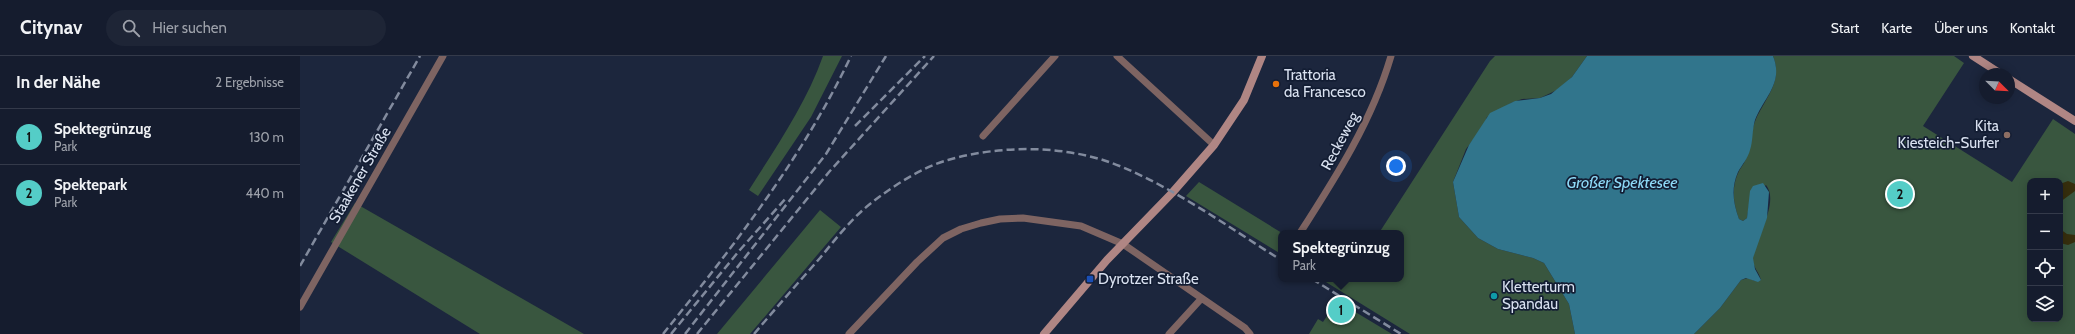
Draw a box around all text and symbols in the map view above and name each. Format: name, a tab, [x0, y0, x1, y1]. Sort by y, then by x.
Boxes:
search box	[106, 10, 386, 46]
text: Citynav	[20, 16, 82, 39]
icon: search	[120, 17, 142, 39]
text: Hier suchen	[152, 19, 227, 37]
text: Start	[1831, 19, 1859, 37]
text: Karte	[1881, 19, 1912, 37]
text: Über uns	[1934, 19, 1988, 37]
text: Kontakt	[2010, 19, 2055, 37]
place label: Trattoria da Francesco	[1284, 66, 1366, 101]
north arrow	[1979, 68, 2015, 104]
text: In der Nähe	[16, 72, 100, 92]
text: 2 Ergebnisse	[215, 74, 284, 90]
marker: Trattoria da Francesco	[1271, 79, 1281, 89]
street label: Reckeweg	[1317, 108, 1363, 173]
place label: Kita Kiesteich-Surfer	[1898, 117, 2000, 152]
text: Spektegrünzug	[54, 120, 151, 138]
street label: Staakener Straße	[325, 123, 395, 226]
text: 1	[27, 129, 31, 145]
text: 130 m	[249, 129, 284, 145]
marker: Kita Kiesteich-Surfer	[2002, 130, 2012, 140]
text: Park	[54, 138, 77, 154]
your location	[1386, 156, 1406, 176]
water label: Großer Spektesee	[1566, 173, 1678, 192]
text: Spektepark	[54, 176, 127, 194]
map controls	[2027, 178, 2063, 322]
button: +	[2027, 178, 2063, 214]
pin: 2	[1887, 179, 1913, 209]
text: 2	[26, 185, 32, 201]
text: 440 m	[246, 185, 284, 201]
text: Park	[54, 194, 77, 210]
button: −	[2027, 214, 2063, 250]
popup	[1278, 230, 1404, 282]
text: Spektegrünzug	[1293, 239, 1389, 257]
button: locate	[2027, 250, 2063, 286]
text: Park	[1293, 257, 1316, 273]
place label: Dyrotzer Straße	[1098, 270, 1199, 288]
marker: Dyrotzer Straße	[1085, 274, 1095, 284]
place label: Kletterturm Spandau	[1502, 278, 1575, 313]
button: layers	[2027, 286, 2063, 322]
marker: Kletterturm Spandau	[1489, 291, 1499, 301]
pin: 1	[1328, 295, 1354, 325]

